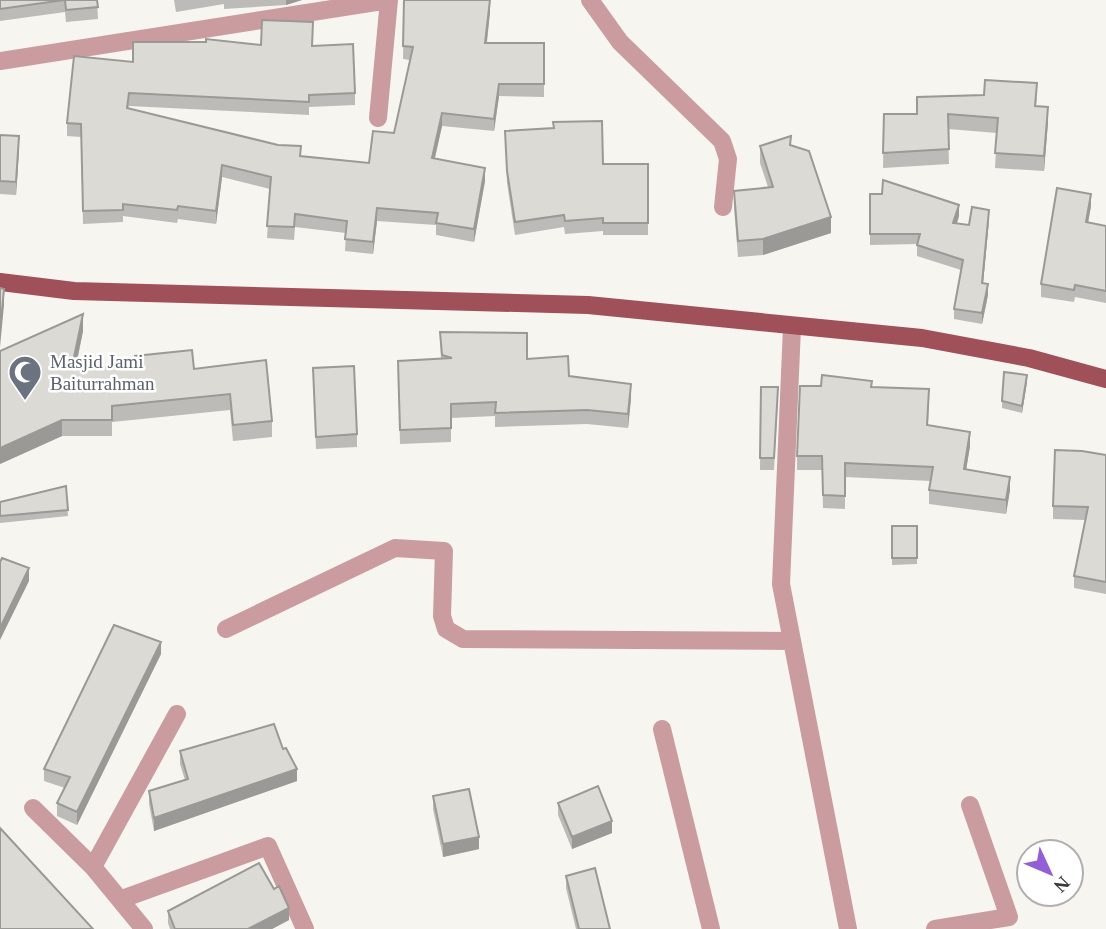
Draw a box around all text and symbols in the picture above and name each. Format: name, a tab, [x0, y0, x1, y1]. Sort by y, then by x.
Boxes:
place label: Masjid Jami Baiturrahman	[50, 351, 155, 394]
mosque icon: Masjid Jami Baiturrahman	[6, 353, 44, 402]
north arrow	[1015, 838, 1085, 908]
text: N	[1049, 872, 1074, 897]

